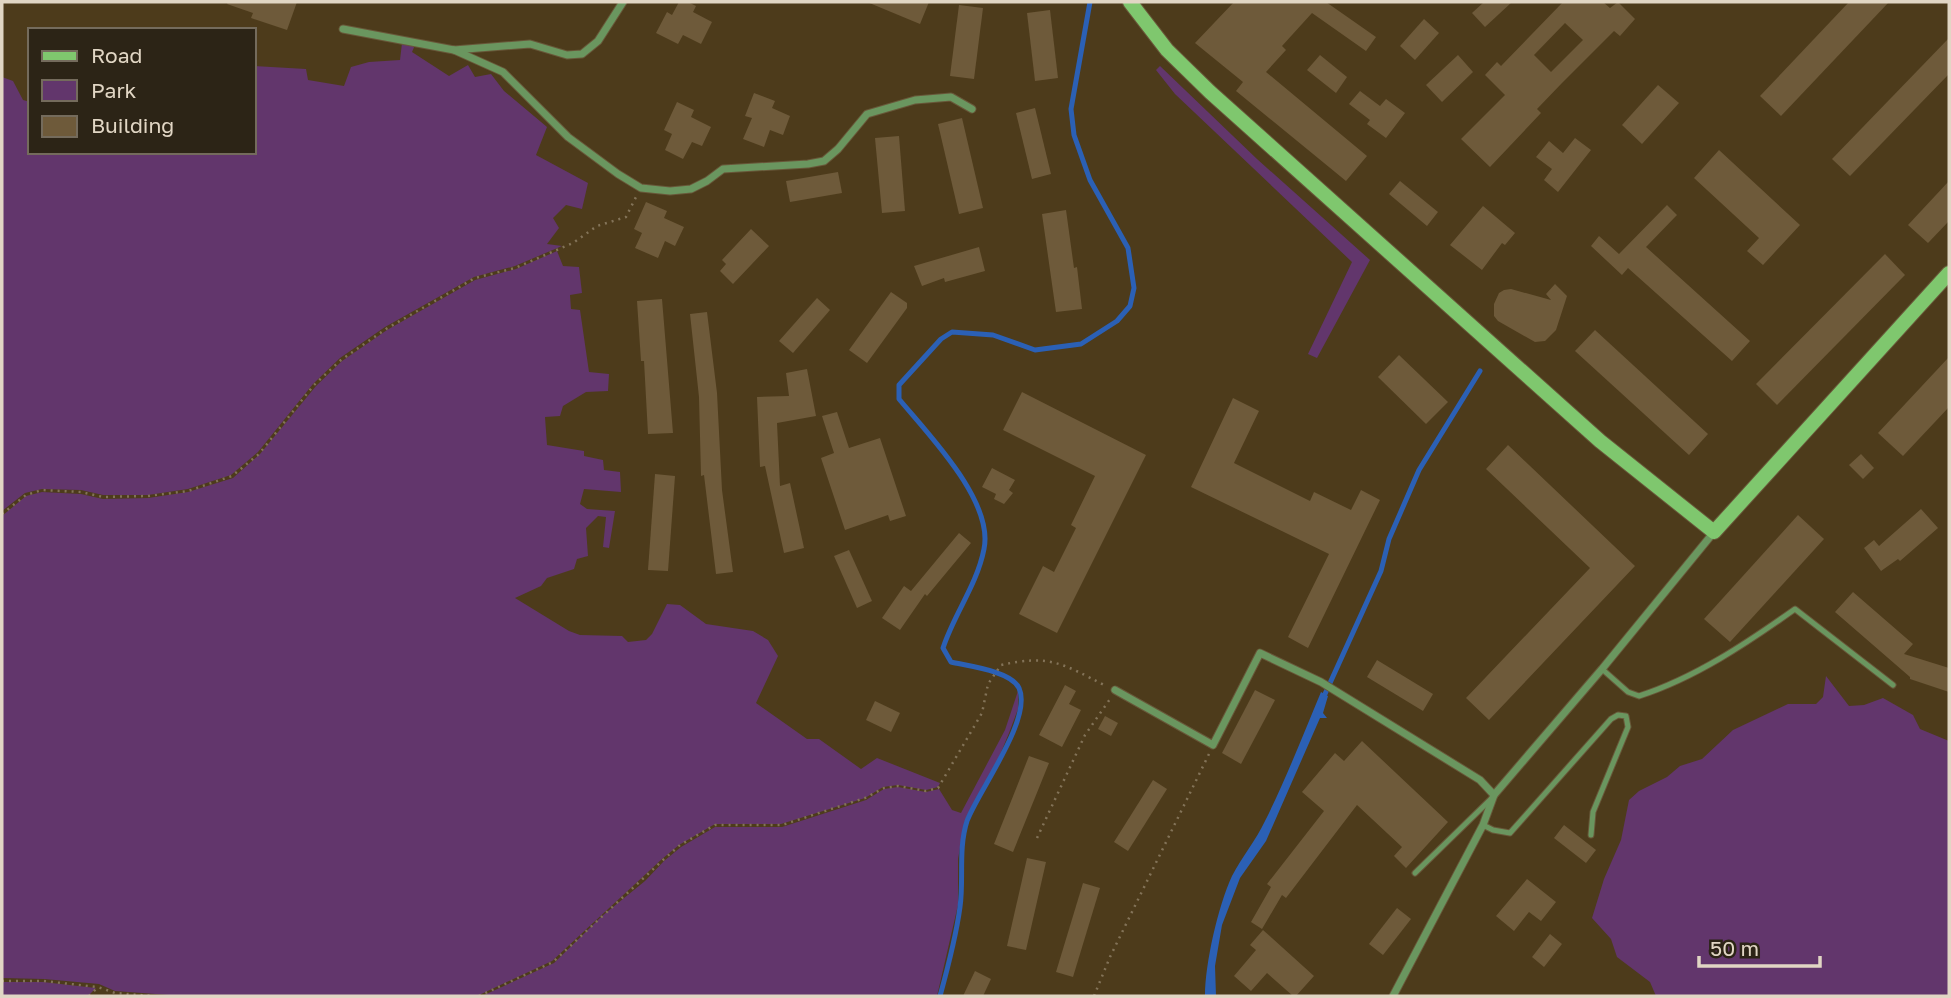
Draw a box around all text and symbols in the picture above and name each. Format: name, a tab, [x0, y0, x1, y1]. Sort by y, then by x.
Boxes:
legend	[28, 28, 256, 154]
text: Road	[91, 42, 142, 68]
text: Park	[91, 77, 137, 103]
text: Building	[91, 112, 174, 138]
scale bar	[1699, 925, 1820, 969]
text: 50 m	[1710, 935, 1759, 961]

